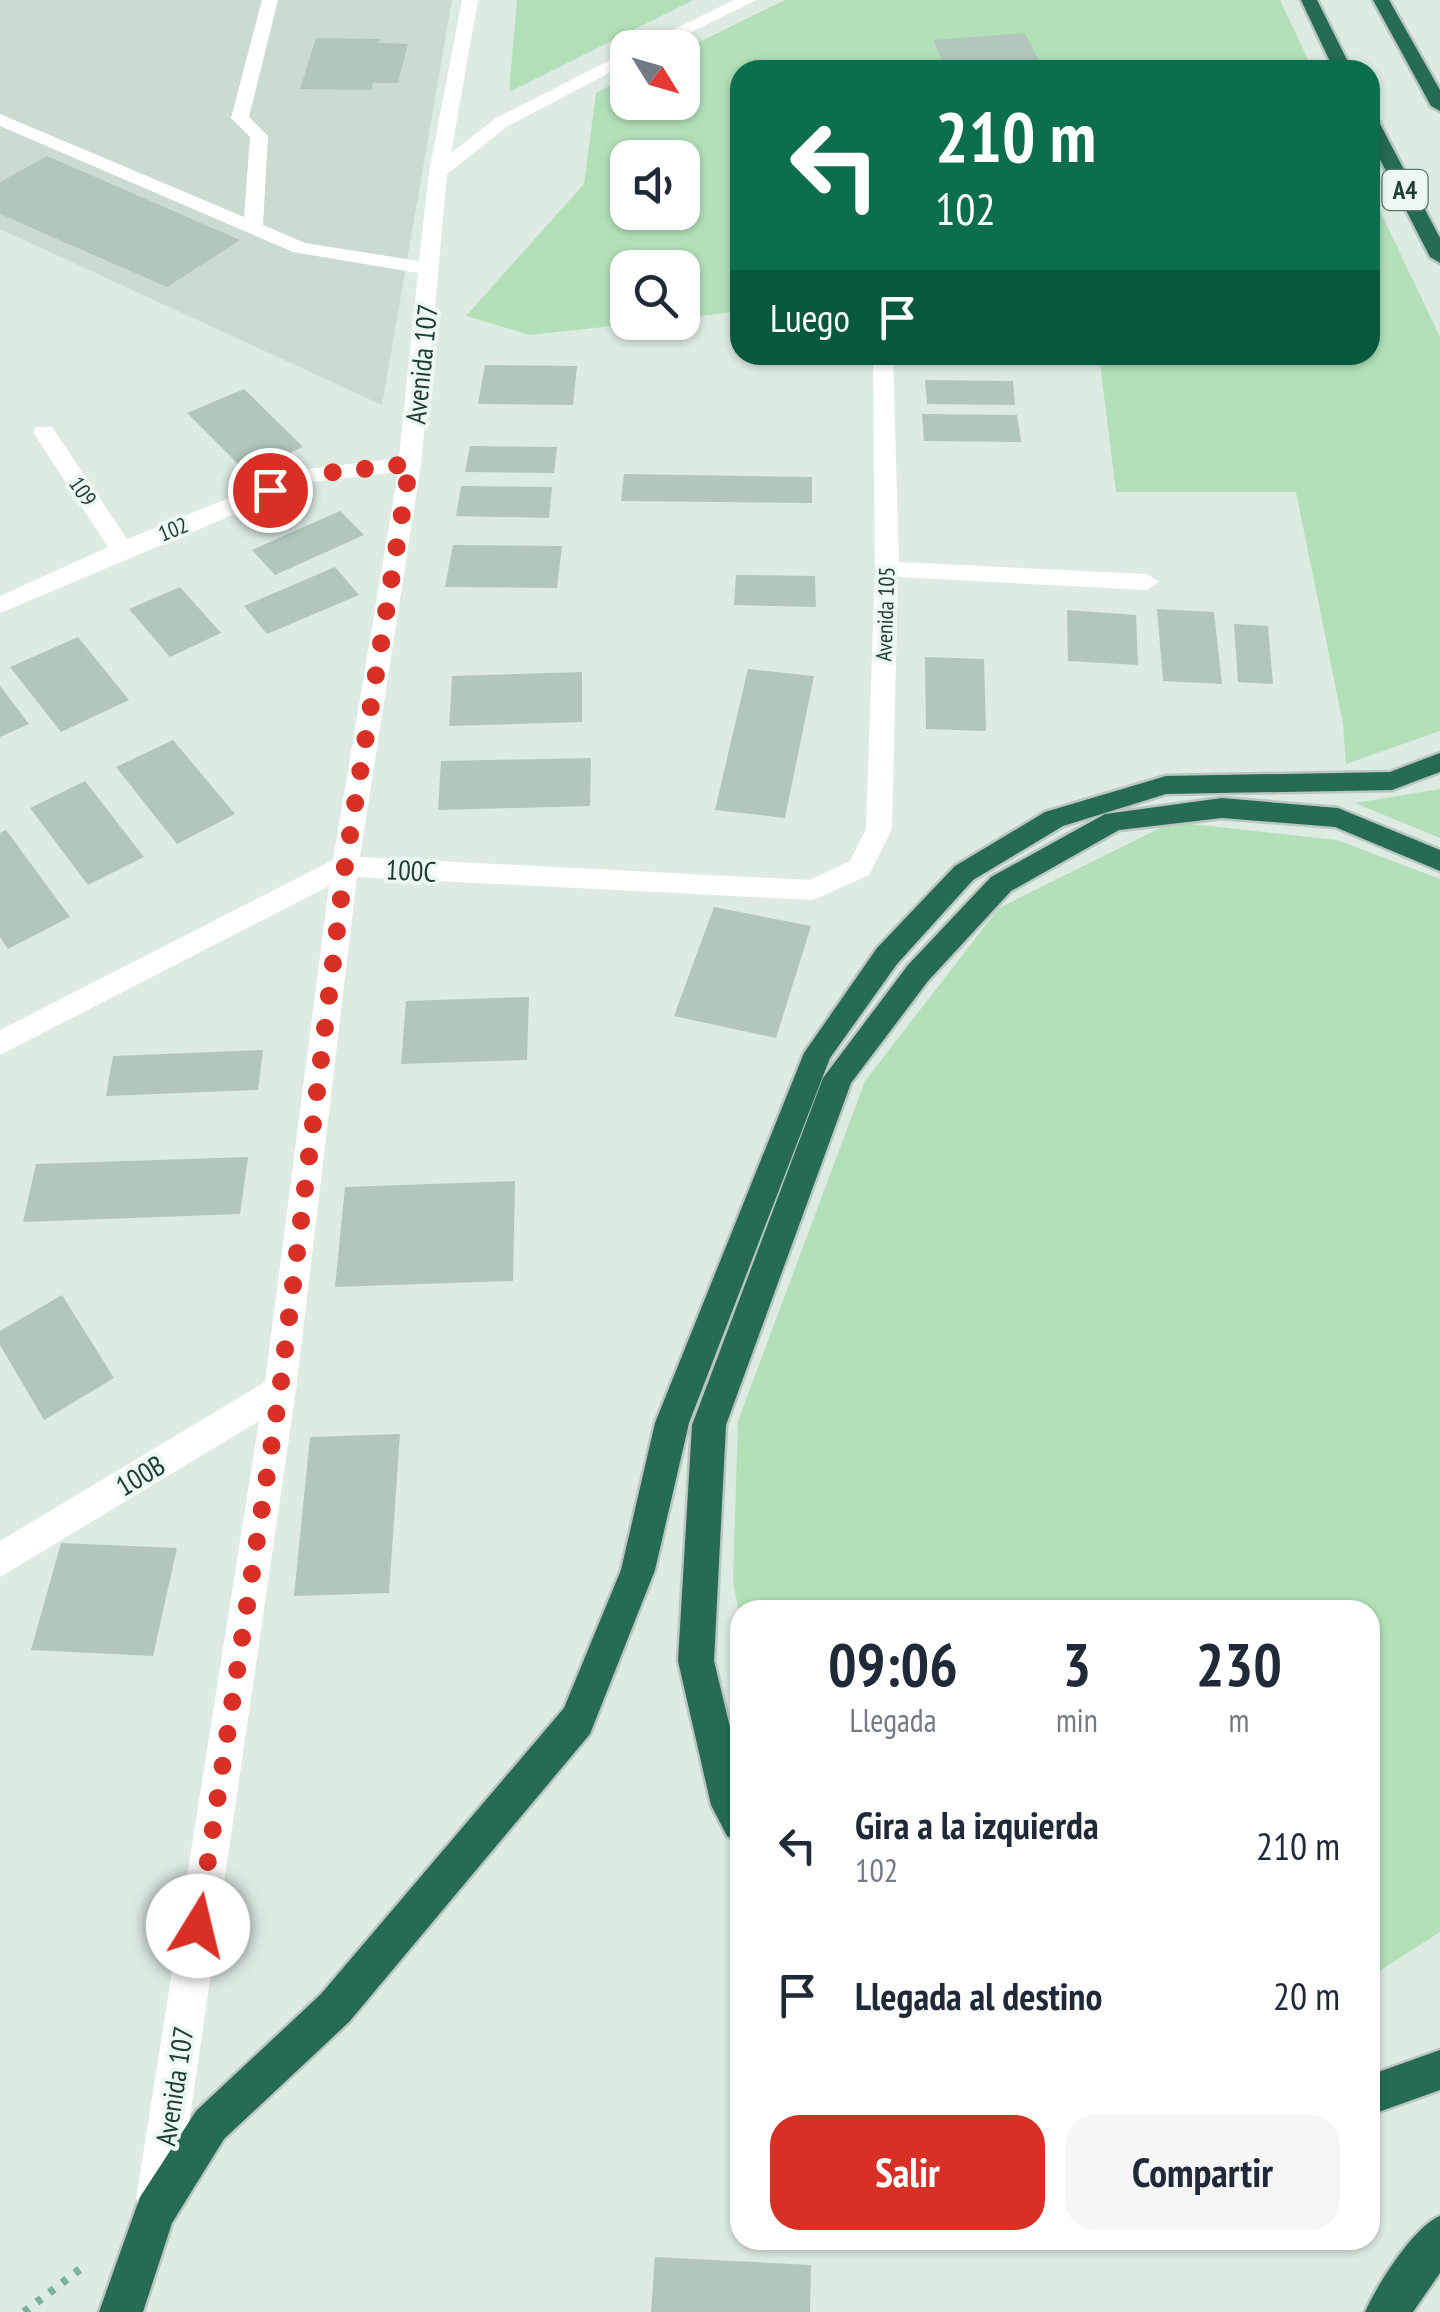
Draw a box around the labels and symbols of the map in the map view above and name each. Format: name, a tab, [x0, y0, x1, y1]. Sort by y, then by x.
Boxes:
north arrow	[610, 30, 700, 120]
road number: A4	[1382, 170, 1428, 210]
street label: Avenida 107	[396, 302, 446, 426]
pin	[228, 448, 313, 533]
street label: 109	[63, 471, 103, 511]
street label: 102	[154, 510, 192, 548]
street label: Avenida 105	[869, 566, 901, 662]
street label: 100C	[385, 850, 437, 890]
street label: 100B	[109, 1446, 171, 1504]
position arrow	[146, 1874, 250, 1978]
street label: Avenida 107	[146, 2024, 202, 2148]

